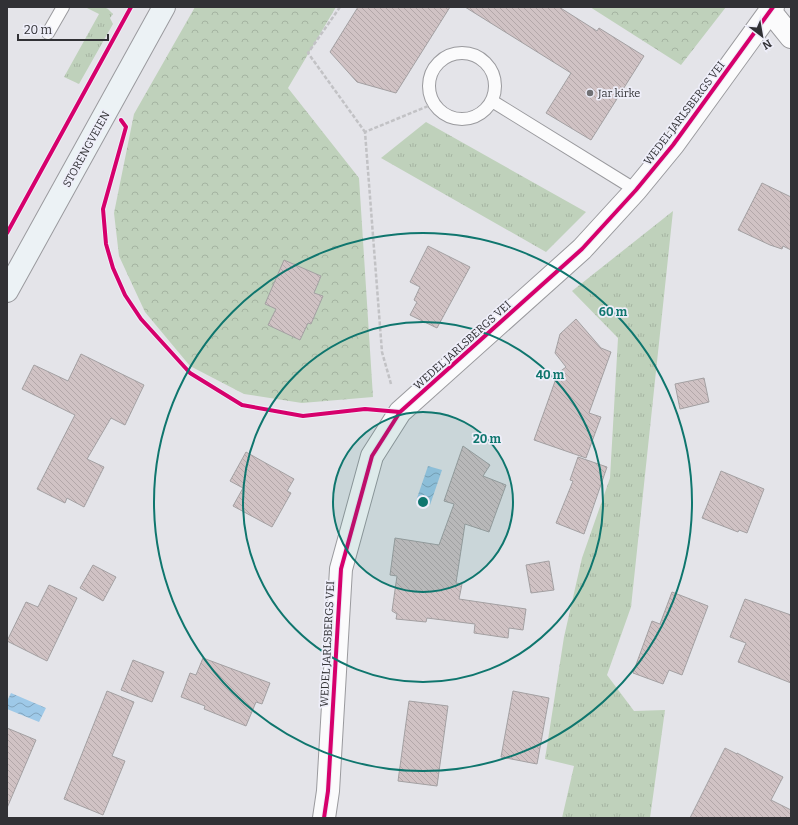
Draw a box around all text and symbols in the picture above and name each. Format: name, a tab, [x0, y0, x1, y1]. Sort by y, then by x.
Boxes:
scale bar	[18, 16, 108, 42]
north arrow	[742, 16, 782, 56]
text: 20 m	[24, 23, 53, 37]
text: N	[759, 36, 774, 52]
street label: WEDEL JARLSBERGS VEI	[641, 59, 728, 168]
place label: Jar kirke	[597, 87, 640, 100]
marker: Jar kirke	[585, 88, 595, 98]
street label: STORENGVEIEN	[60, 109, 113, 189]
street label: WEDEL JARLSBERGS VEI	[411, 298, 514, 392]
text: 60 m	[599, 305, 628, 319]
text: 40 m	[536, 368, 565, 382]
text: 20 m	[473, 432, 502, 446]
centre of rings	[416, 495, 430, 509]
street label: WEDEL JARLSBERGS VEI	[318, 581, 337, 707]

